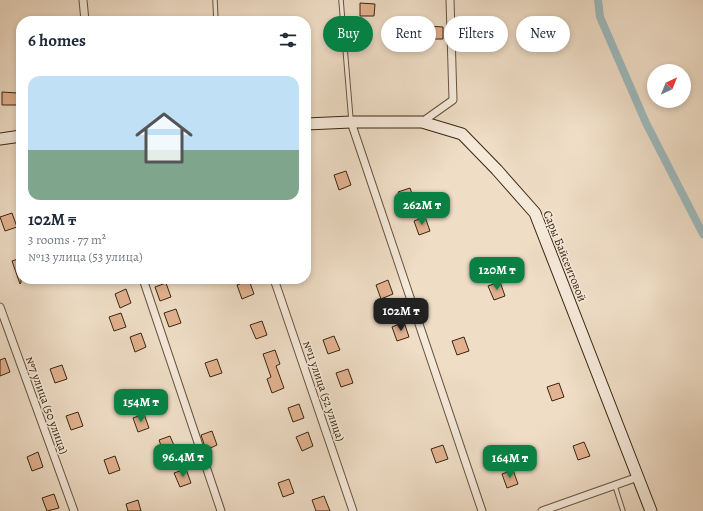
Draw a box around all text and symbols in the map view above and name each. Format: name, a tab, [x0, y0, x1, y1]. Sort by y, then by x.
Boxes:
chip: Buy	[323, 16, 373, 52]
chip: Rent	[381, 16, 436, 52]
chip: Filters	[444, 16, 508, 52]
chip: New	[516, 16, 570, 52]
text: 6 homes	[28, 29, 86, 52]
icon: filters	[277, 29, 299, 51]
north arrow	[647, 64, 691, 108]
map controls	[647, 64, 691, 108]
icon: home	[128, 102, 200, 174]
pin: 262M ₸	[389, 192, 455, 226]
text: 262M ₸	[403, 196, 441, 213]
text: 102M ₸	[28, 208, 76, 231]
street label: Сары Байсеитовой	[539, 208, 591, 304]
text: 3 rooms · 77 m²	[28, 231, 106, 248]
text: №13 улица (53 улица)	[28, 248, 142, 265]
pin: 120M ₸	[464, 257, 530, 291]
text: 120M ₸	[478, 261, 516, 278]
pin: 102M ₸	[368, 298, 434, 332]
text: 102M ₸	[382, 302, 420, 319]
street label: №11 улица (52 улица)	[299, 339, 349, 443]
street label: №7 улица (50 улица)	[22, 354, 72, 456]
pin: 154M ₸	[108, 389, 174, 423]
text: 154M ₸	[123, 393, 159, 410]
pin: 96.4M ₸	[146, 444, 220, 478]
pin: 164M ₸	[477, 445, 543, 479]
text: 96.4M ₸	[162, 448, 204, 465]
text: 164M ₸	[492, 449, 528, 466]

